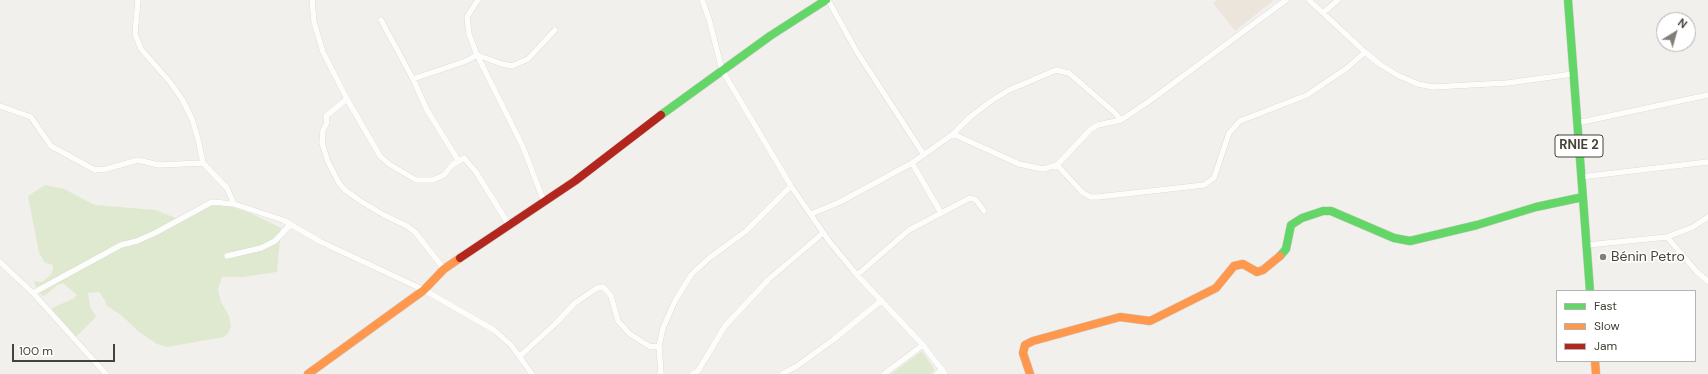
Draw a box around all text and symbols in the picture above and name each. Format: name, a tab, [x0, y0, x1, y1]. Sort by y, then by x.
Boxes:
north arrow	[1656, 12, 1696, 52]
text: N	[1675, 15, 1690, 31]
road number: RNIE 2	[1555, 135, 1603, 157]
place label: Bénin Petro	[1611, 249, 1685, 265]
marker: Bénin Petro	[1598, 252, 1608, 262]
legend	[1556, 290, 1696, 362]
text: Fast	[1594, 298, 1617, 314]
text: Slow	[1594, 318, 1620, 334]
scale bar	[14, 336, 117, 362]
text: Jam	[1594, 338, 1617, 354]
text: 100 m	[19, 343, 53, 359]

